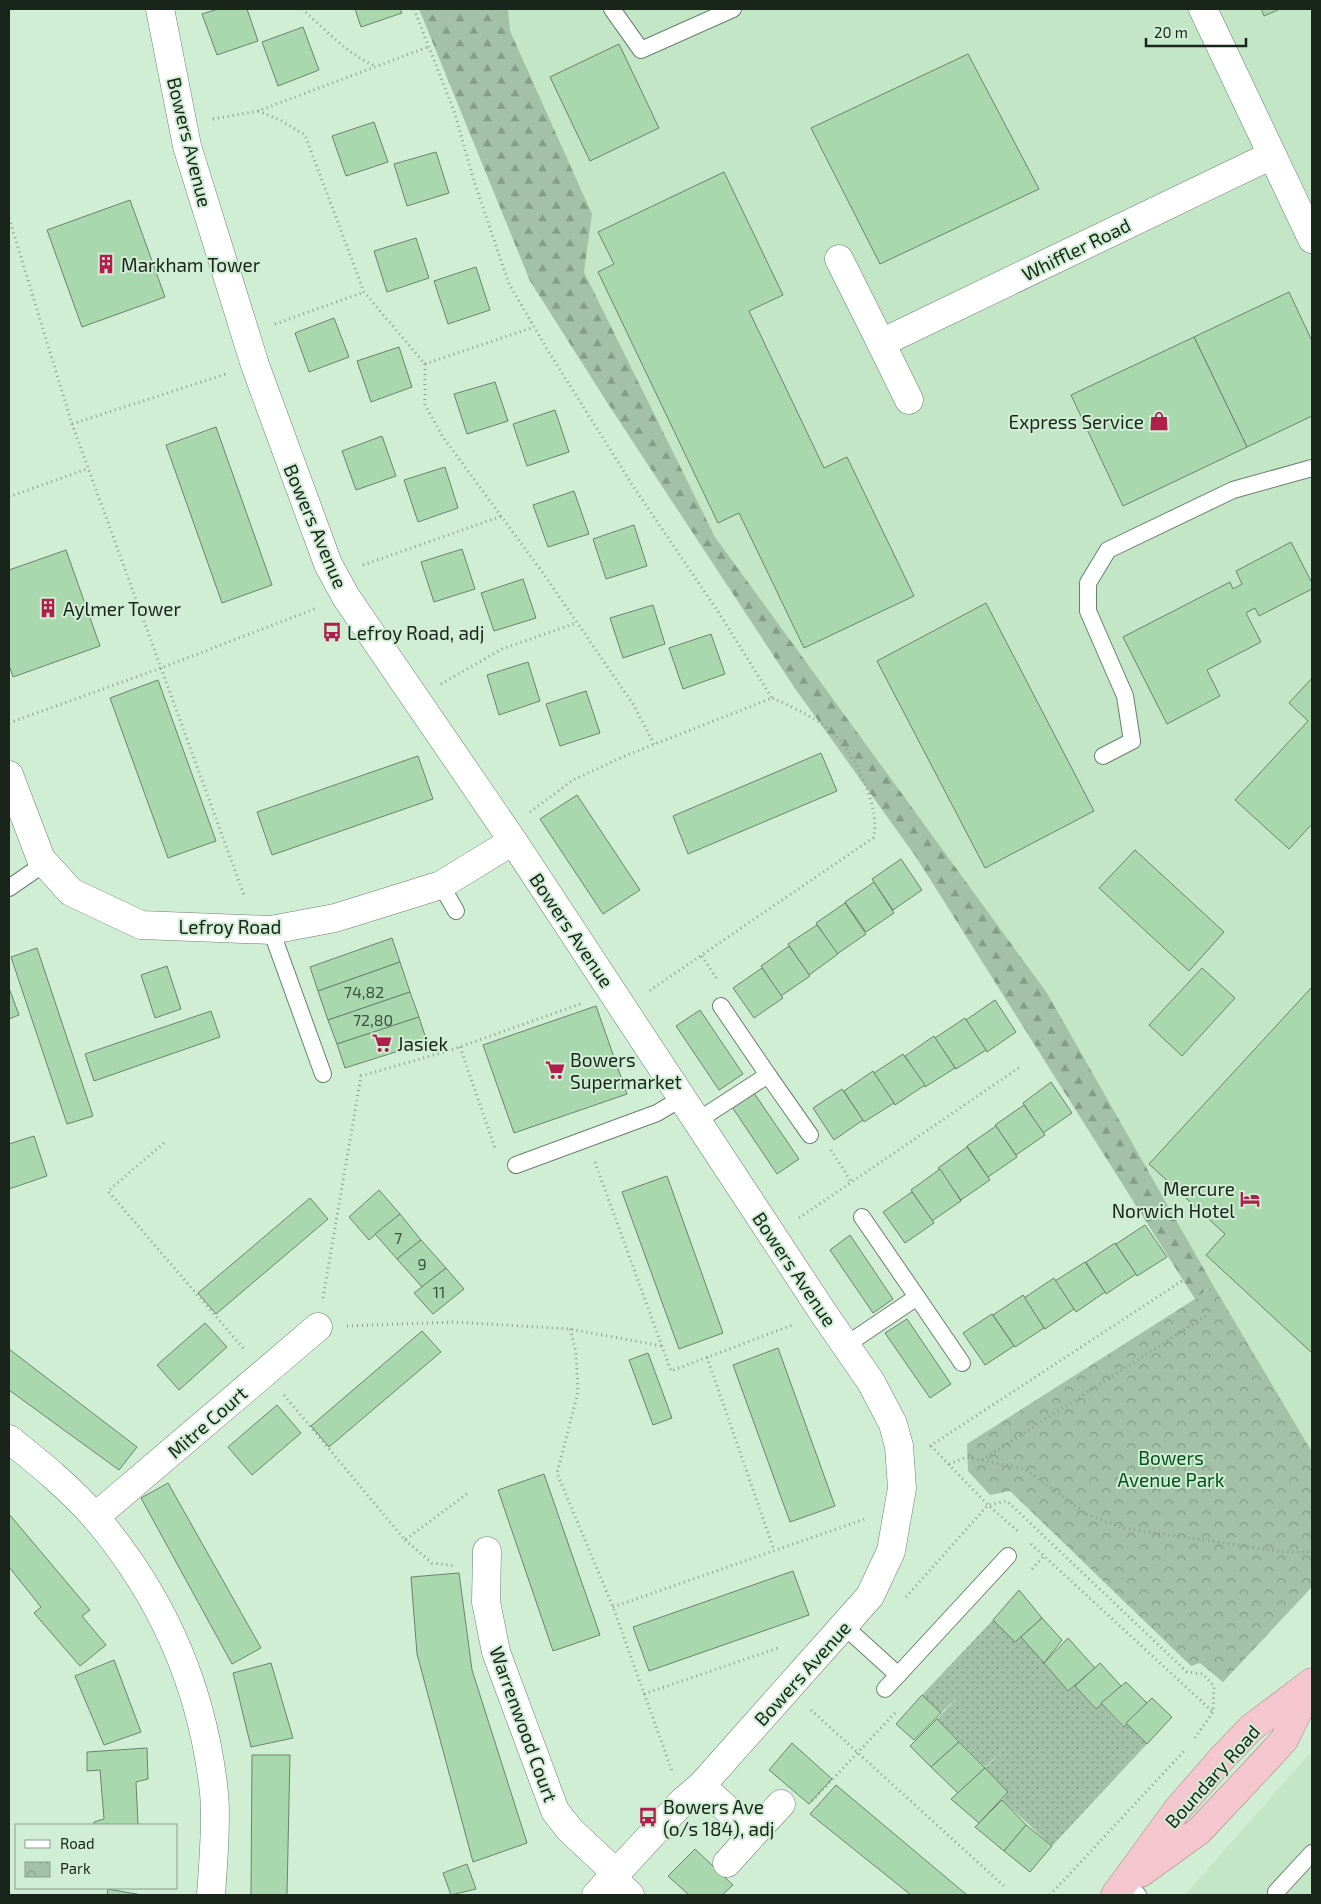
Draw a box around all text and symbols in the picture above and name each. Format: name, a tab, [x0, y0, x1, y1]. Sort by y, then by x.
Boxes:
scale bar	[1146, 15, 1246, 47]
text: 20 m	[1154, 23, 1188, 41]
street label: Bowers Avenue	[163, 75, 217, 209]
street label: Whiffler Road	[1018, 213, 1134, 285]
building icon: Markham Tower	[95, 253, 117, 275]
place label: Markham Tower	[121, 253, 261, 276]
place label: Express Service	[1009, 410, 1144, 433]
shop icon: Express Service	[1148, 410, 1170, 432]
street label: Bowers Avenue	[279, 460, 353, 592]
building icon: Aylmer Tower	[37, 597, 59, 619]
place label: Aylmer Tower	[63, 597, 181, 620]
bus stop icon: Lefroy Road, adj	[321, 621, 343, 643]
place label: Lefroy Road, adj	[347, 621, 484, 644]
street label: Bowers Avenue	[525, 868, 619, 992]
street label: Lefroy Road	[179, 915, 281, 938]
house number: 74,82	[344, 982, 384, 1001]
house number: 72,80	[353, 1010, 393, 1029]
supermarket icon: Jasiek	[371, 1032, 393, 1054]
place label: Jasiek	[397, 1032, 448, 1055]
place label: Bowers Supermarket	[570, 1048, 682, 1093]
supermarket icon: Bowers Supermarket	[544, 1059, 566, 1081]
place label: Mercure Norwich Hotel	[1112, 1177, 1235, 1222]
hotel icon: Mercure Norwich Hotel	[1239, 1188, 1261, 1210]
street label: Bowers Avenue	[748, 1207, 842, 1331]
house number: 7	[394, 1228, 402, 1247]
house number: 9	[417, 1254, 427, 1273]
house number: 11	[433, 1282, 445, 1301]
street label: Mitre Court	[163, 1381, 251, 1463]
park label: Bowers Avenue Park	[1118, 1446, 1225, 1491]
street label: Bowers Avenue	[749, 1616, 855, 1730]
street label: Warrenwood Court	[485, 1643, 563, 1805]
street label: Boundary Road	[1160, 1720, 1264, 1832]
place label: Bowers Ave (o/s 184), adj	[663, 1795, 775, 1840]
bus stop icon: Bowers Ave (o/s 184), adj	[637, 1806, 659, 1828]
legend	[15, 1824, 178, 1889]
text: Road	[60, 1834, 95, 1852]
text: Park	[60, 1859, 91, 1877]

